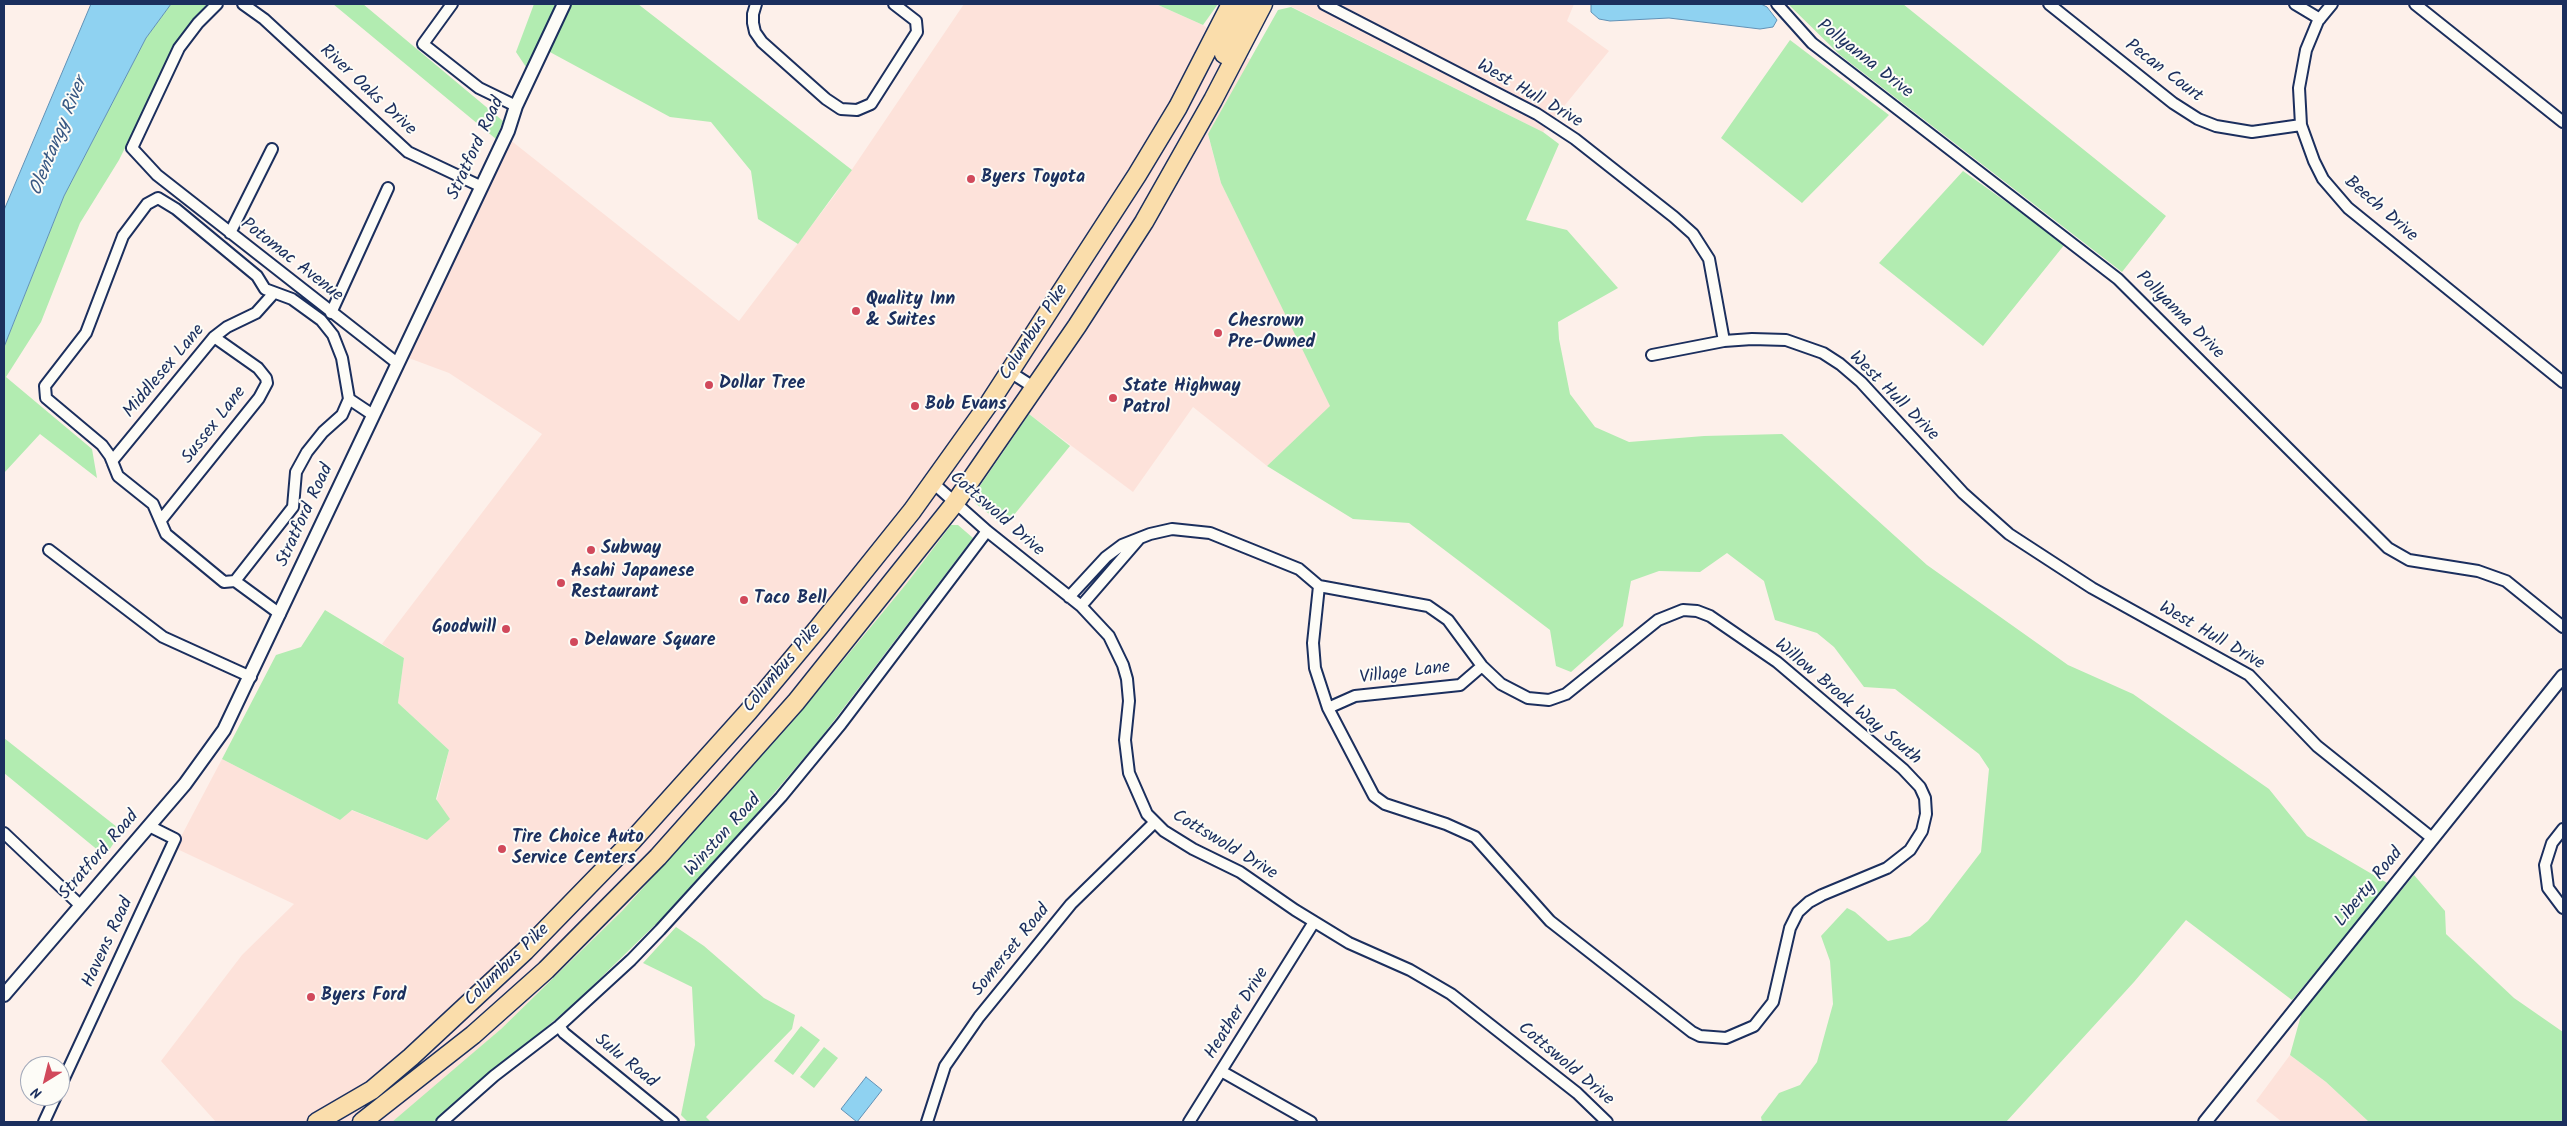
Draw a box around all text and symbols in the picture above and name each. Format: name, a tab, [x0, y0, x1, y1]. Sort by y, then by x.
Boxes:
street label: Pollyanna Drive	[1812, 16, 1916, 104]
street label: Pecan Court	[2120, 36, 2206, 108]
street label: River Oaks Drive	[314, 41, 420, 141]
street label: West Hull Drive	[1472, 56, 1586, 134]
water label: Olentangy River	[26, 75, 94, 199]
street label: Stratford Road	[444, 94, 510, 204]
place label: Byers Toyota	[981, 168, 1085, 190]
street label: Beech Drive	[2339, 172, 2421, 248]
marker: Byers Toyota	[965, 173, 977, 185]
street label: Potomac Avenue	[235, 214, 347, 308]
street label: Pollyanna Drive	[2130, 267, 2228, 365]
street label: Columbus Pike	[996, 281, 1074, 385]
place label: Quality Inn & Suites	[866, 290, 955, 332]
marker: Quality Inn & Suites	[850, 305, 862, 317]
place label: Chesrown Pre-Owned	[1228, 312, 1315, 354]
street label: Middlesex Lane	[120, 321, 210, 423]
marker: Chesrown Pre-Owned	[1212, 327, 1224, 339]
street label: West Hull Drive	[1844, 348, 1942, 446]
place label: Dollar Tree	[719, 374, 805, 396]
place label: State Highway Patrol	[1123, 377, 1241, 419]
marker: Dollar Tree	[703, 379, 715, 391]
street label: Sussex Lane	[178, 383, 252, 469]
marker: State Highway Patrol	[1107, 392, 1119, 404]
place label: Bob Evans	[925, 395, 1007, 417]
marker: Bob Evans	[909, 400, 921, 412]
street label: Stratford Road	[273, 461, 339, 571]
street label: Cottswold Drive	[944, 468, 1048, 562]
place label: Subway	[601, 539, 661, 561]
marker: Subway	[585, 544, 597, 556]
place label: Asahi Japanese Restaurant	[571, 562, 694, 604]
marker: Asahi Japanese Restaurant	[555, 577, 567, 589]
place label: Taco Bell	[754, 589, 827, 611]
marker: Taco Bell	[738, 594, 750, 606]
street label: West Hull Drive	[2154, 598, 2268, 676]
place label: Goodwill	[432, 618, 496, 640]
street label: Columbus Pike	[739, 620, 827, 718]
marker: Goodwill	[500, 623, 512, 635]
place label: Delaware Square	[584, 631, 715, 653]
street label: Willow Brook Way South	[1769, 635, 1925, 771]
marker: Delaware Square	[568, 636, 580, 648]
street label: Village Lane	[1359, 658, 1451, 690]
street label: Winston Road	[681, 790, 767, 882]
street label: Cottswold Drive	[1167, 806, 1281, 886]
street label: Stratford Road	[55, 807, 145, 905]
place label: Tire Choice Auto Service Centers	[512, 828, 644, 871]
marker: Tire Choice Auto Service Centers	[496, 843, 508, 855]
street label: Liberty Road	[2331, 844, 2409, 932]
street label: Havens Road	[79, 895, 139, 991]
street label: Somerset Road	[968, 901, 1056, 1001]
street label: Columbus Pike	[461, 920, 555, 1012]
street label: Heather Drive	[1201, 964, 1275, 1064]
place label: Byers Ford	[321, 986, 406, 1008]
marker: Byers Ford	[305, 991, 317, 1003]
street label: Cottswold Drive	[1512, 1018, 1618, 1112]
street label: Sulu Road	[589, 1030, 661, 1094]
north arrow	[20, 1056, 70, 1106]
text: N	[27, 1081, 47, 1104]

